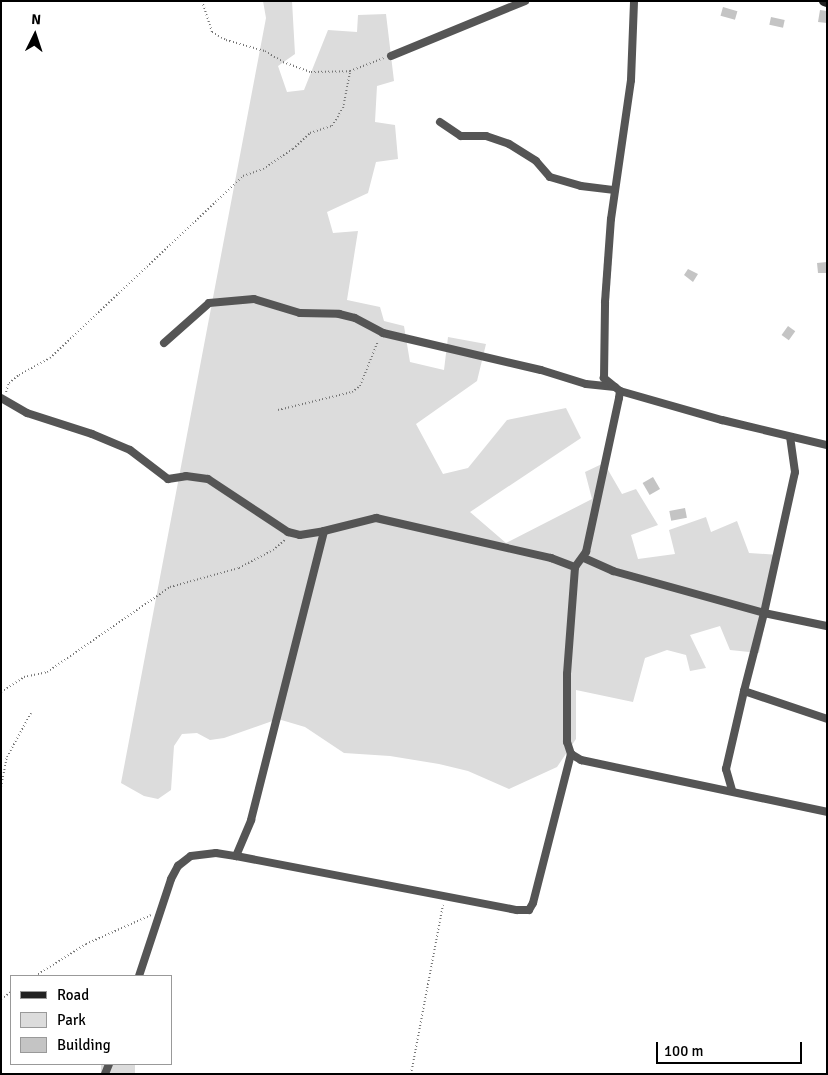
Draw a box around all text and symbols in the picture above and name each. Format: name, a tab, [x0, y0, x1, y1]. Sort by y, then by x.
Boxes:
north arrow	[10, 10, 60, 60]
text: N	[31, 11, 42, 28]
legend	[10, 975, 172, 1065]
text: Road	[57, 986, 89, 1004]
text: Park	[57, 1011, 86, 1029]
scale bar	[658, 1032, 804, 1064]
text: Building	[57, 1036, 111, 1054]
text: 100 m	[664, 1042, 704, 1060]

